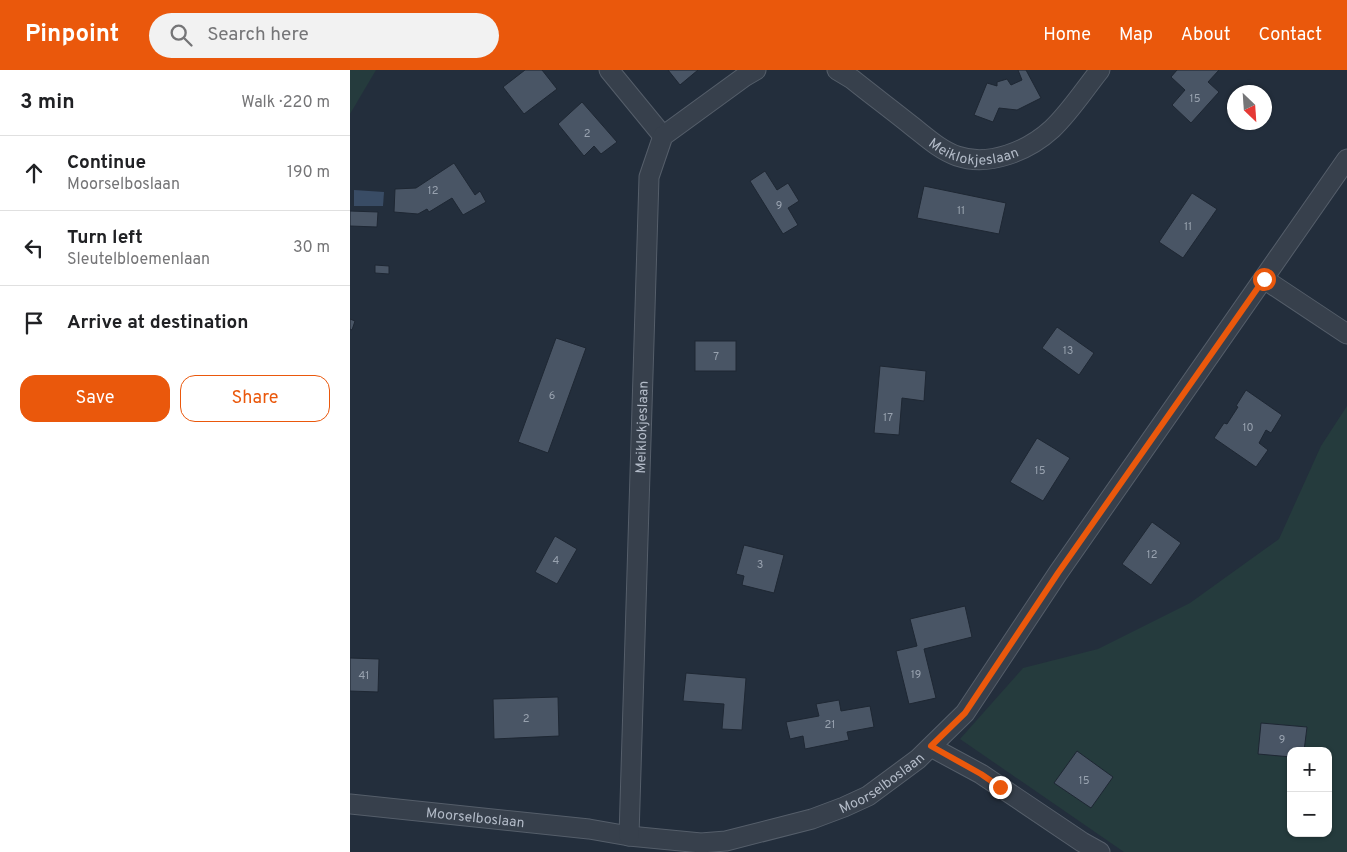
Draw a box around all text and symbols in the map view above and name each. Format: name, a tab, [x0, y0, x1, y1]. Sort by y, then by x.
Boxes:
search box	[149, 13, 499, 58]
text: Pinpoint	[25, 20, 119, 50]
icon: search	[167, 21, 195, 49]
text: Search here	[207, 23, 309, 47]
text: Home	[1043, 24, 1091, 47]
text: Map	[1119, 24, 1153, 47]
text: About	[1181, 24, 1230, 47]
text: Contact	[1258, 24, 1322, 47]
north arrow	[1227, 85, 1272, 130]
text: 3 min	[20, 89, 75, 116]
house number: 15	[1190, 92, 1201, 106]
text: Walk · 220 m	[241, 93, 330, 113]
house number: 2	[584, 127, 590, 141]
street label: Meiklokjeslaan	[925, 135, 1022, 170]
text: Continue	[67, 151, 146, 175]
icon: ahead	[20, 159, 48, 187]
text: 190 m	[287, 163, 330, 183]
text: Moorselboslaan	[67, 175, 180, 195]
house number: 12	[428, 184, 438, 198]
house number: 9	[776, 199, 782, 213]
house number: 11	[957, 204, 965, 218]
house number: 11	[1184, 220, 1192, 234]
text: Turn left	[67, 226, 143, 250]
icon: left	[20, 234, 48, 262]
text: 30 m	[293, 238, 330, 258]
text: Sleutelbloemenlaan	[67, 250, 210, 270]
route start	[1253, 268, 1276, 291]
icon: arrive	[20, 309, 48, 337]
text: Arrive at destination	[67, 311, 248, 335]
house number: 13	[1063, 344, 1073, 358]
house number: 7	[713, 350, 719, 364]
button: Save	[20, 375, 170, 422]
button: Share	[180, 375, 330, 422]
street label: Meiklokjeslaan	[633, 381, 653, 474]
house number: 6	[549, 389, 555, 403]
house number: 17	[883, 411, 893, 425]
house number: 10	[1242, 421, 1254, 435]
house number: 15	[1035, 464, 1046, 478]
house number: 12	[1147, 548, 1157, 562]
house number: 4	[553, 554, 560, 568]
house number: 3	[757, 558, 763, 572]
house number: 19	[911, 668, 921, 682]
house number: 41	[359, 669, 369, 683]
house number: 2	[523, 712, 529, 726]
house number: 21	[825, 718, 835, 732]
house number: 9	[1279, 733, 1285, 747]
map controls	[1287, 747, 1332, 837]
button: +	[1287, 747, 1332, 792]
street label: Moorselboslaan	[837, 750, 929, 818]
house number: 15	[1079, 774, 1090, 788]
route end	[989, 776, 1012, 799]
button: −	[1287, 792, 1332, 837]
street label: Moorselboslaan	[425, 805, 525, 832]

